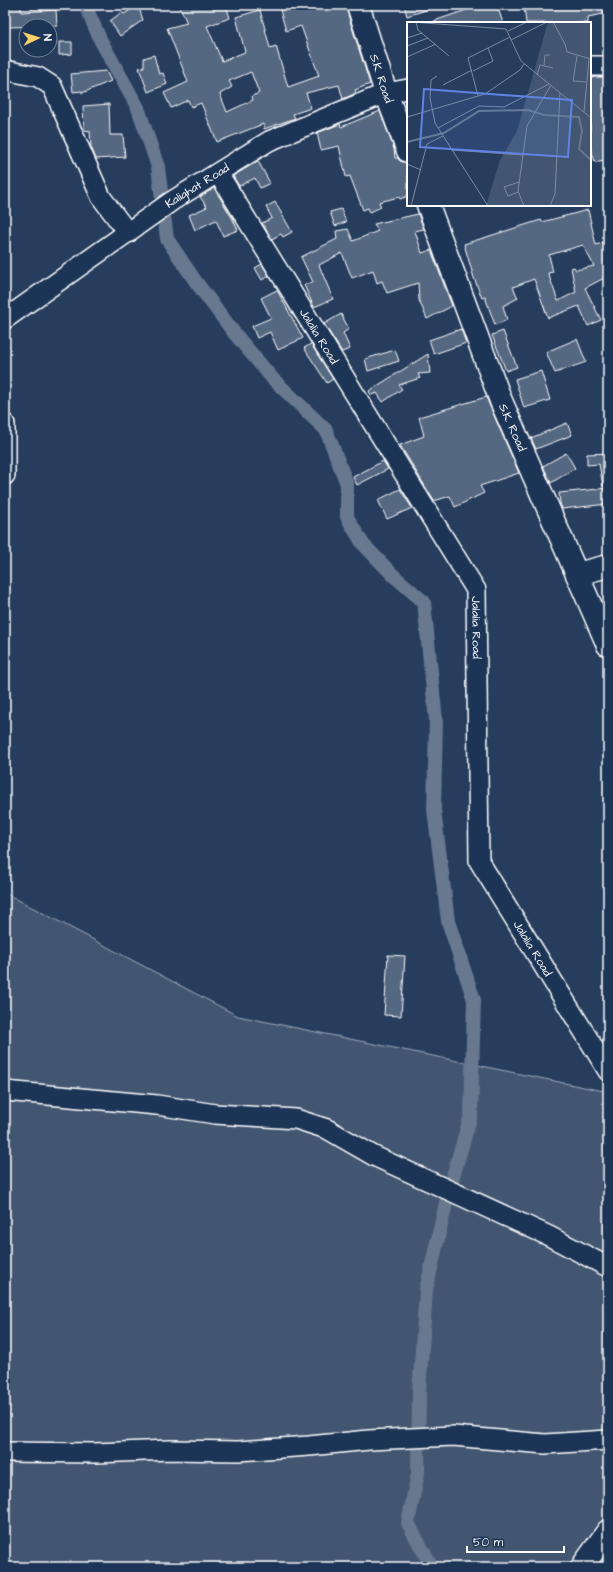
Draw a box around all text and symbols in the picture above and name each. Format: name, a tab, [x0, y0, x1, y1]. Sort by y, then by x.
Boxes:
north arrow	[18, 18, 58, 58]
inset map	[407, 22, 591, 206]
text: N	[40, 33, 55, 41]
street label: S.K. Road	[365, 52, 397, 106]
street label: Kalighat Road	[162, 160, 233, 212]
street label: Jalalia Road	[295, 305, 342, 368]
street label: S.K. Road	[494, 401, 530, 454]
street label: Jalalia Road	[467, 596, 485, 659]
street label: Jalalia Road	[509, 918, 556, 980]
scale bar	[467, 1528, 564, 1554]
text: 50 m	[473, 1534, 504, 1551]

